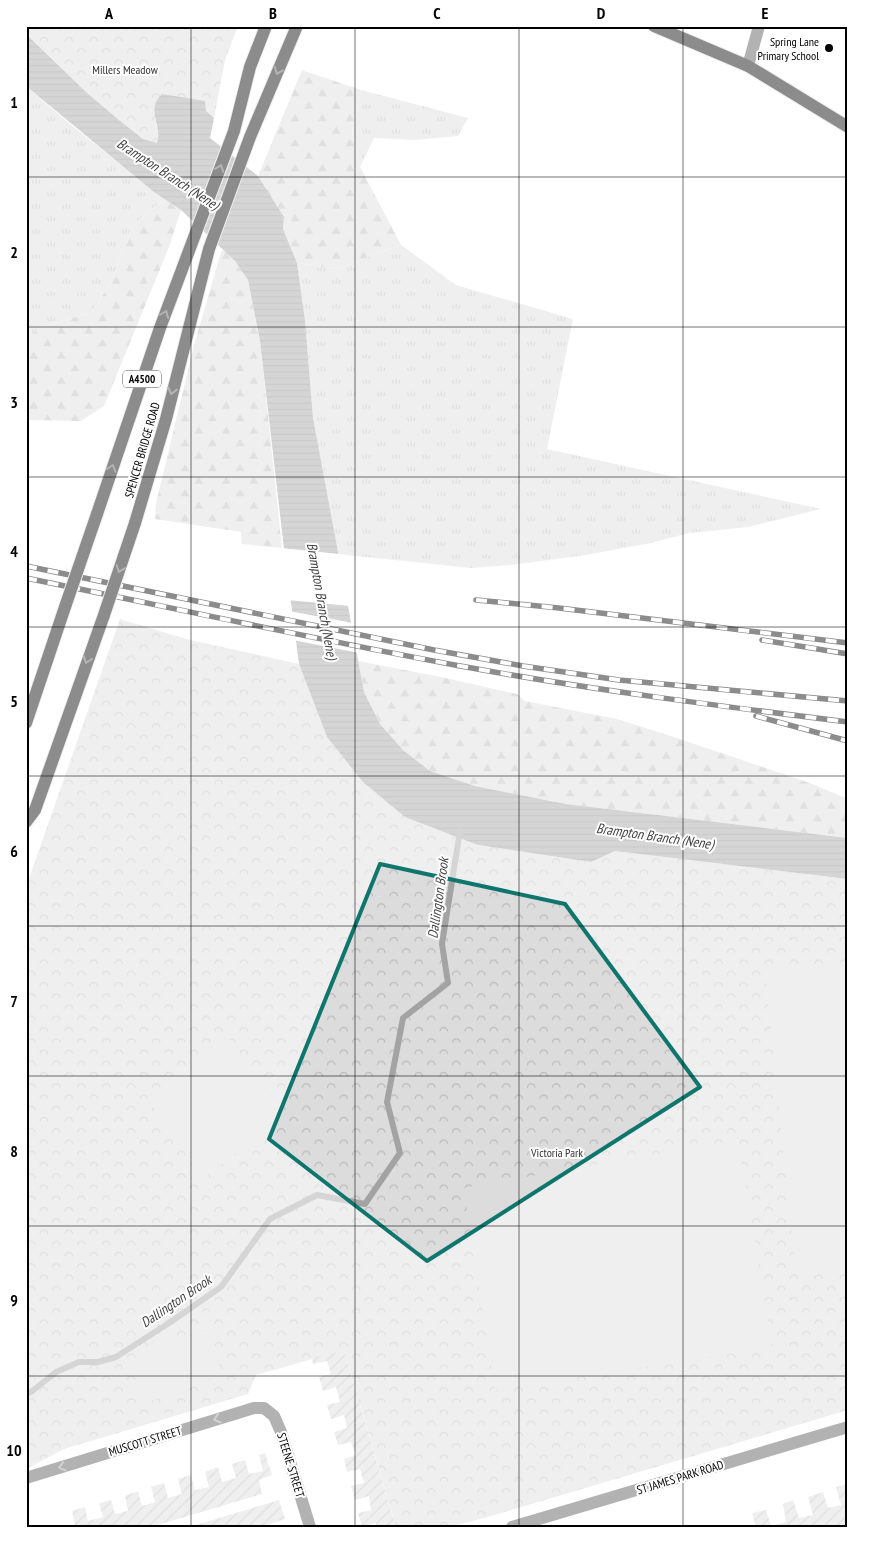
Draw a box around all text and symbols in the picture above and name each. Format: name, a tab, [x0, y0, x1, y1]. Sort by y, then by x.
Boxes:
text: A	[104, 3, 114, 23]
text: B	[269, 3, 277, 23]
text: C	[433, 3, 441, 23]
text: D	[597, 3, 606, 23]
text: E	[762, 3, 769, 23]
place label: Spring Lane Primary School	[758, 34, 819, 63]
marker: Spring Lane Primary School	[823, 42, 835, 54]
park label: Millers Meadow	[92, 62, 159, 77]
one-way arrow	[273, 66, 284, 75]
text: 1	[10, 92, 18, 112]
water label: Brampton Branch (Nene)	[114, 134, 224, 215]
one-way arrow	[214, 164, 224, 172]
text: 2	[10, 242, 18, 262]
one-way arrow	[159, 310, 169, 319]
road number: A4500	[123, 370, 161, 388]
one-way arrow	[168, 387, 178, 395]
text: 3	[10, 392, 18, 412]
street label: SPENCER BRIDGE ROAD	[121, 400, 163, 500]
one-way arrow	[107, 464, 117, 472]
text: 4	[10, 541, 18, 561]
water label: Brampton Branch (Nene)	[303, 541, 341, 662]
one-way arrow	[116, 564, 126, 573]
one-way arrow	[83, 656, 93, 664]
text: 5	[10, 691, 18, 711]
water label: Brampton Branch (Nene)	[595, 819, 716, 853]
text: 6	[10, 841, 18, 861]
water label: Dallington Brook	[423, 855, 453, 940]
text: 7	[10, 991, 18, 1011]
text: 8	[10, 1141, 18, 1161]
park label: Victoria Park	[530, 1145, 583, 1160]
water label: Dallington Brook	[137, 1270, 216, 1331]
text: 9	[10, 1290, 18, 1310]
one-way arrow	[214, 1413, 222, 1423]
street label: MUSCOTT STREET	[107, 1423, 184, 1459]
street label: STEENE STREET	[274, 1431, 308, 1500]
text: 10	[6, 1440, 22, 1460]
street label: ST JAMES PARK ROAD	[635, 1457, 725, 1497]
one-way arrow	[59, 1461, 67, 1471]

